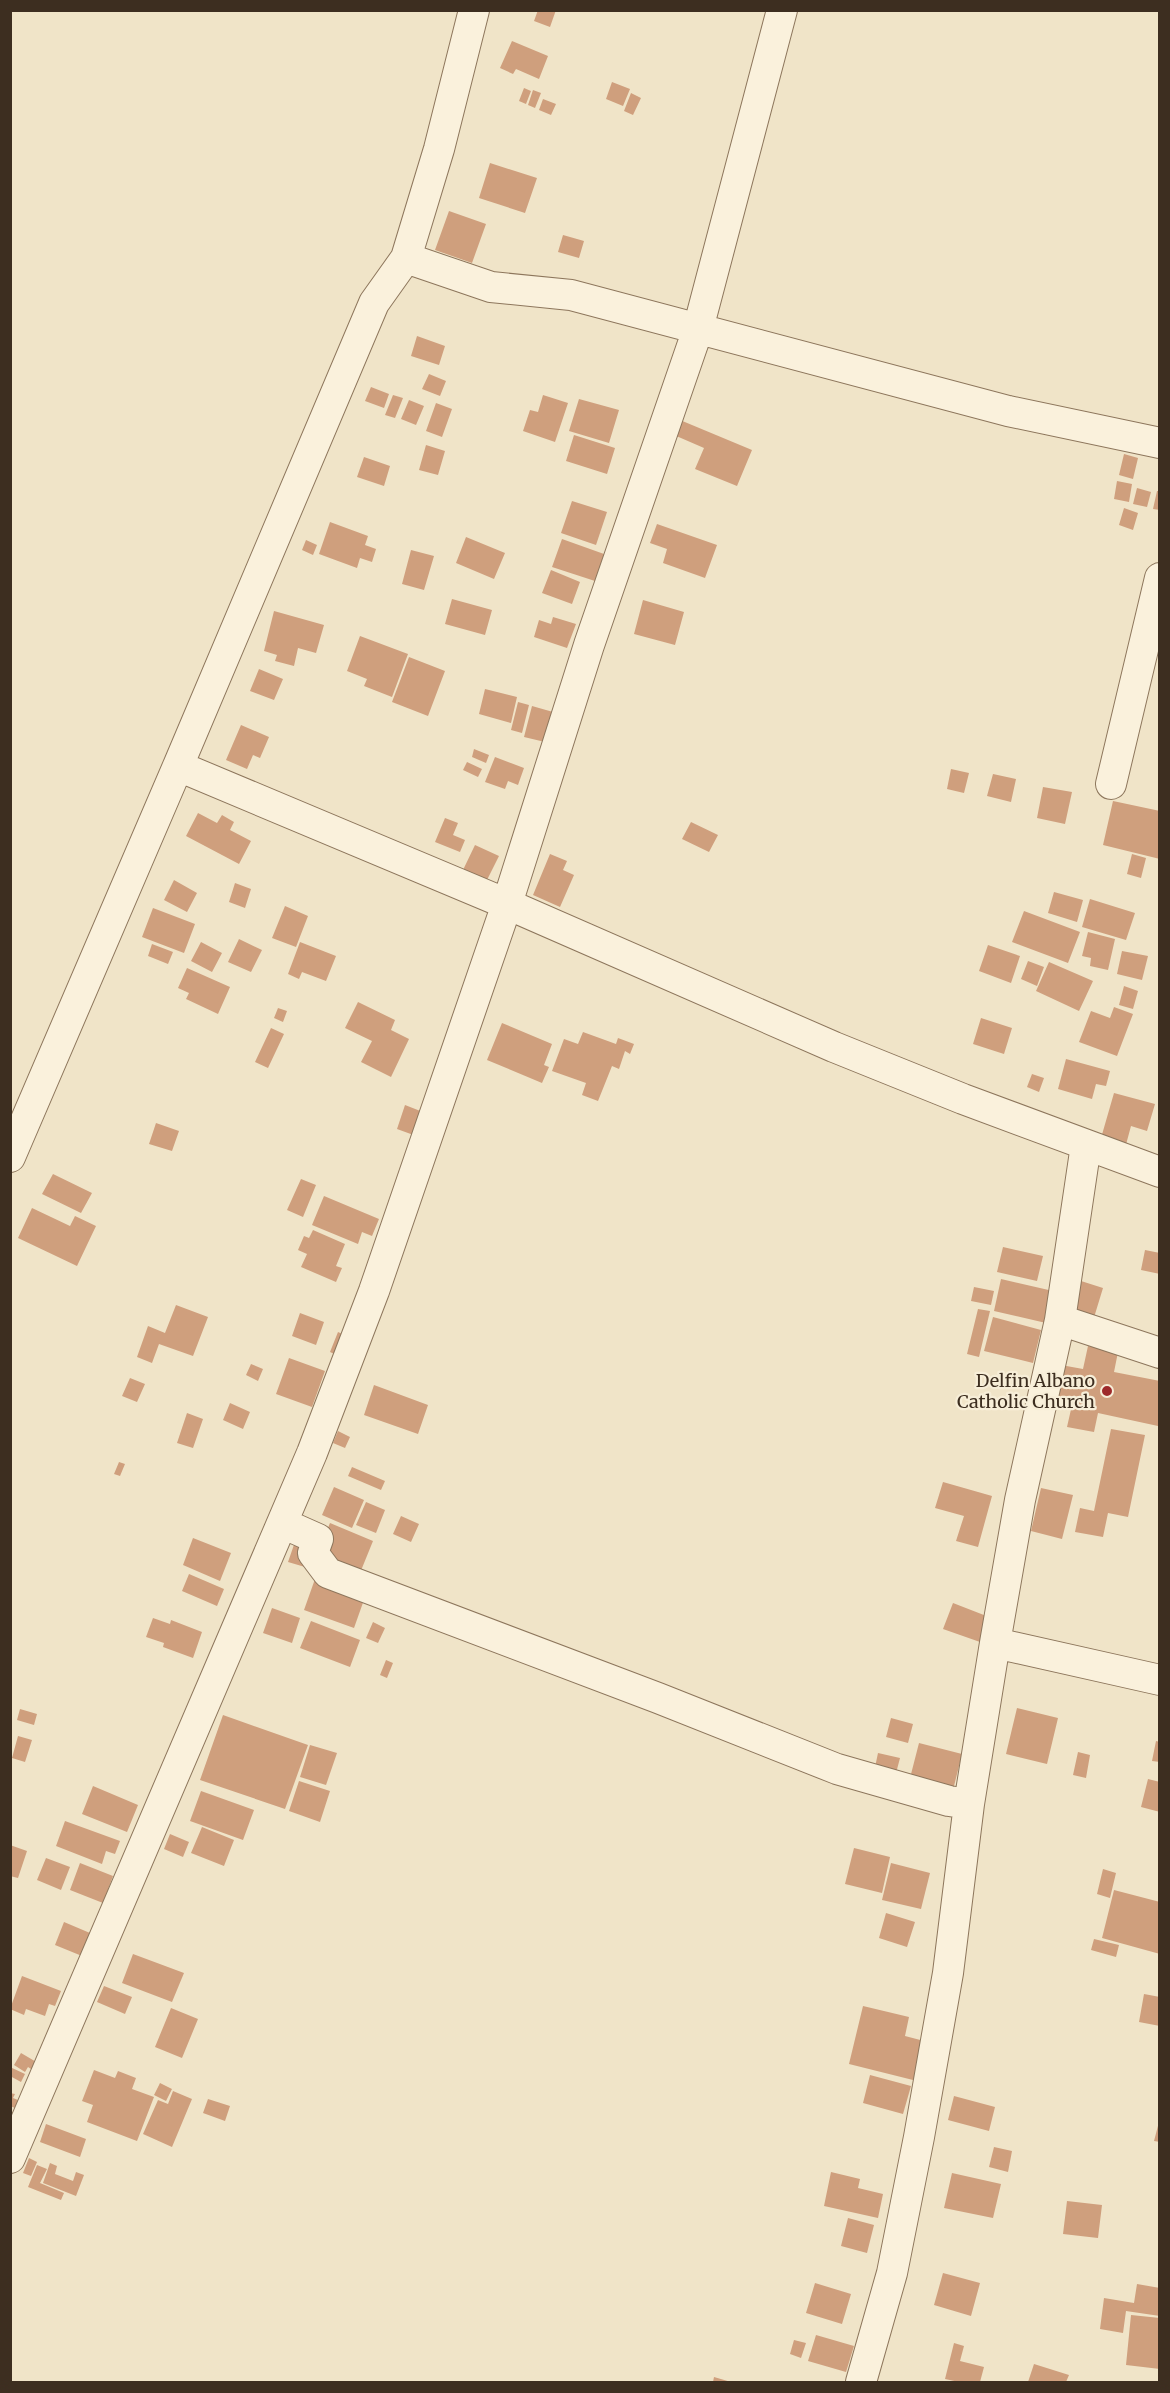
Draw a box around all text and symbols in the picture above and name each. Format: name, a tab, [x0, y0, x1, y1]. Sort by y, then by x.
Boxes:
place label: Delfin Albano Catholic Church	[957, 1369, 1095, 1413]
marker: Delfin Albano Catholic Church	[1100, 1384, 1114, 1398]

